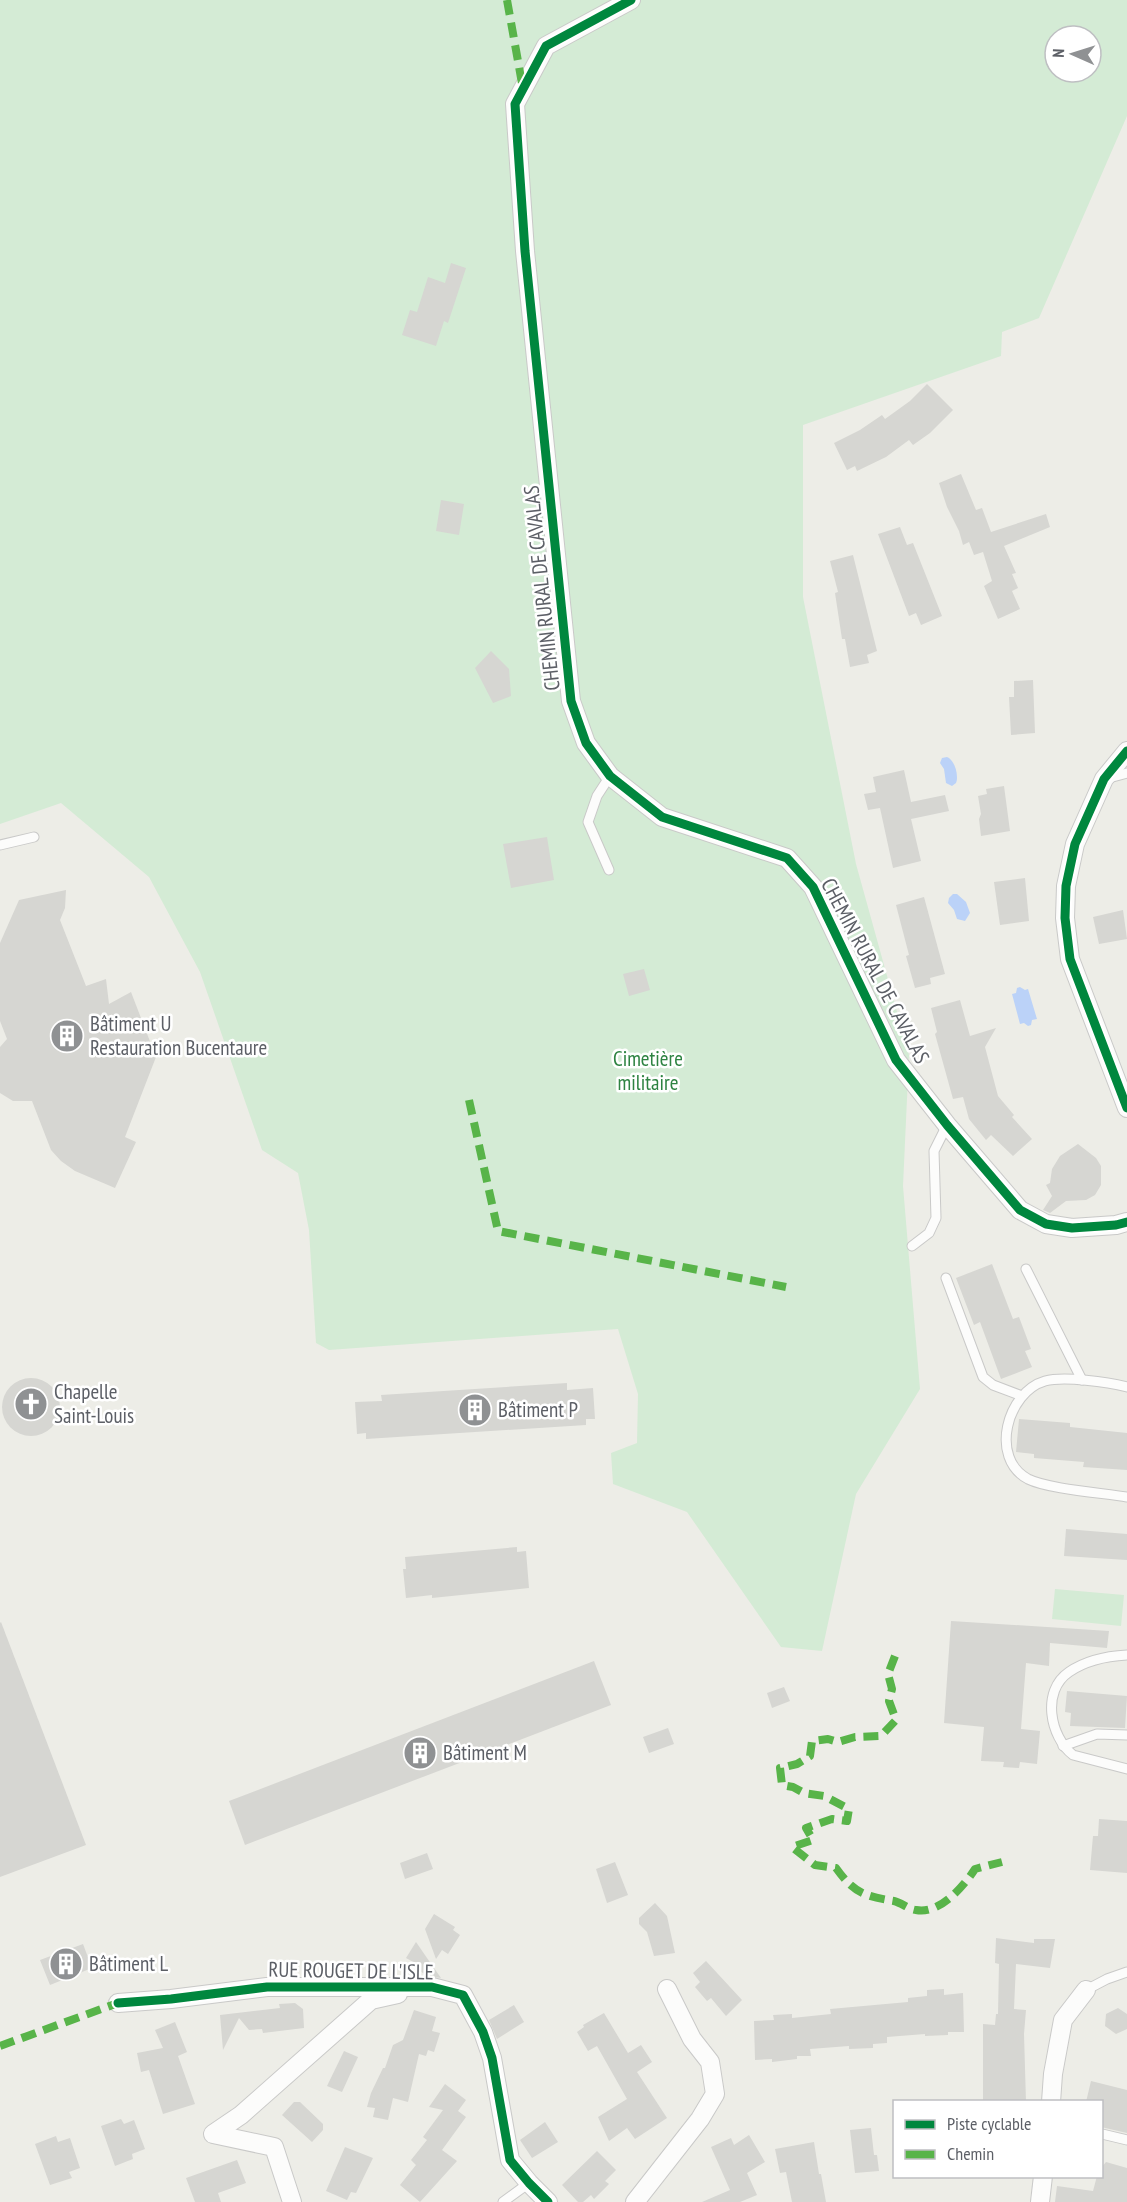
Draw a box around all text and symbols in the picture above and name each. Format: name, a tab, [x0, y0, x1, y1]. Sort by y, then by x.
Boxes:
north arrow	[1043, 24, 1103, 84]
text: N	[1048, 48, 1068, 58]
street label: CHEMIN RURAL DE CAVALAS	[517, 484, 566, 692]
street label: CHEMIN RURAL DE CAVALAS	[815, 873, 936, 1068]
place label: Bâtiment U Restauration Bucentaure	[90, 1010, 267, 1061]
building icon: Bâtiment U Restauration Bucentaure	[49, 1018, 85, 1054]
park label: Cimetière militaire	[613, 1045, 683, 1096]
place label: Chapelle Saint-Louis	[54, 1378, 134, 1429]
church icon: Chapelle Saint-Louis	[13, 1386, 49, 1422]
building icon: Bâtiment P	[457, 1392, 493, 1428]
place label: Bâtiment P	[498, 1396, 578, 1423]
building icon: Bâtiment M	[402, 1735, 438, 1771]
place label: Bâtiment M	[443, 1739, 527, 1766]
building icon: Bâtiment L	[48, 1946, 84, 1982]
place label: Bâtiment L	[89, 1950, 168, 1977]
street label: RUE ROUGET DE L'ISLE	[268, 1956, 434, 1985]
legend	[893, 2100, 1103, 2178]
text: Piste cyclable	[947, 2112, 1031, 2135]
text: Chemin	[947, 2142, 994, 2165]

